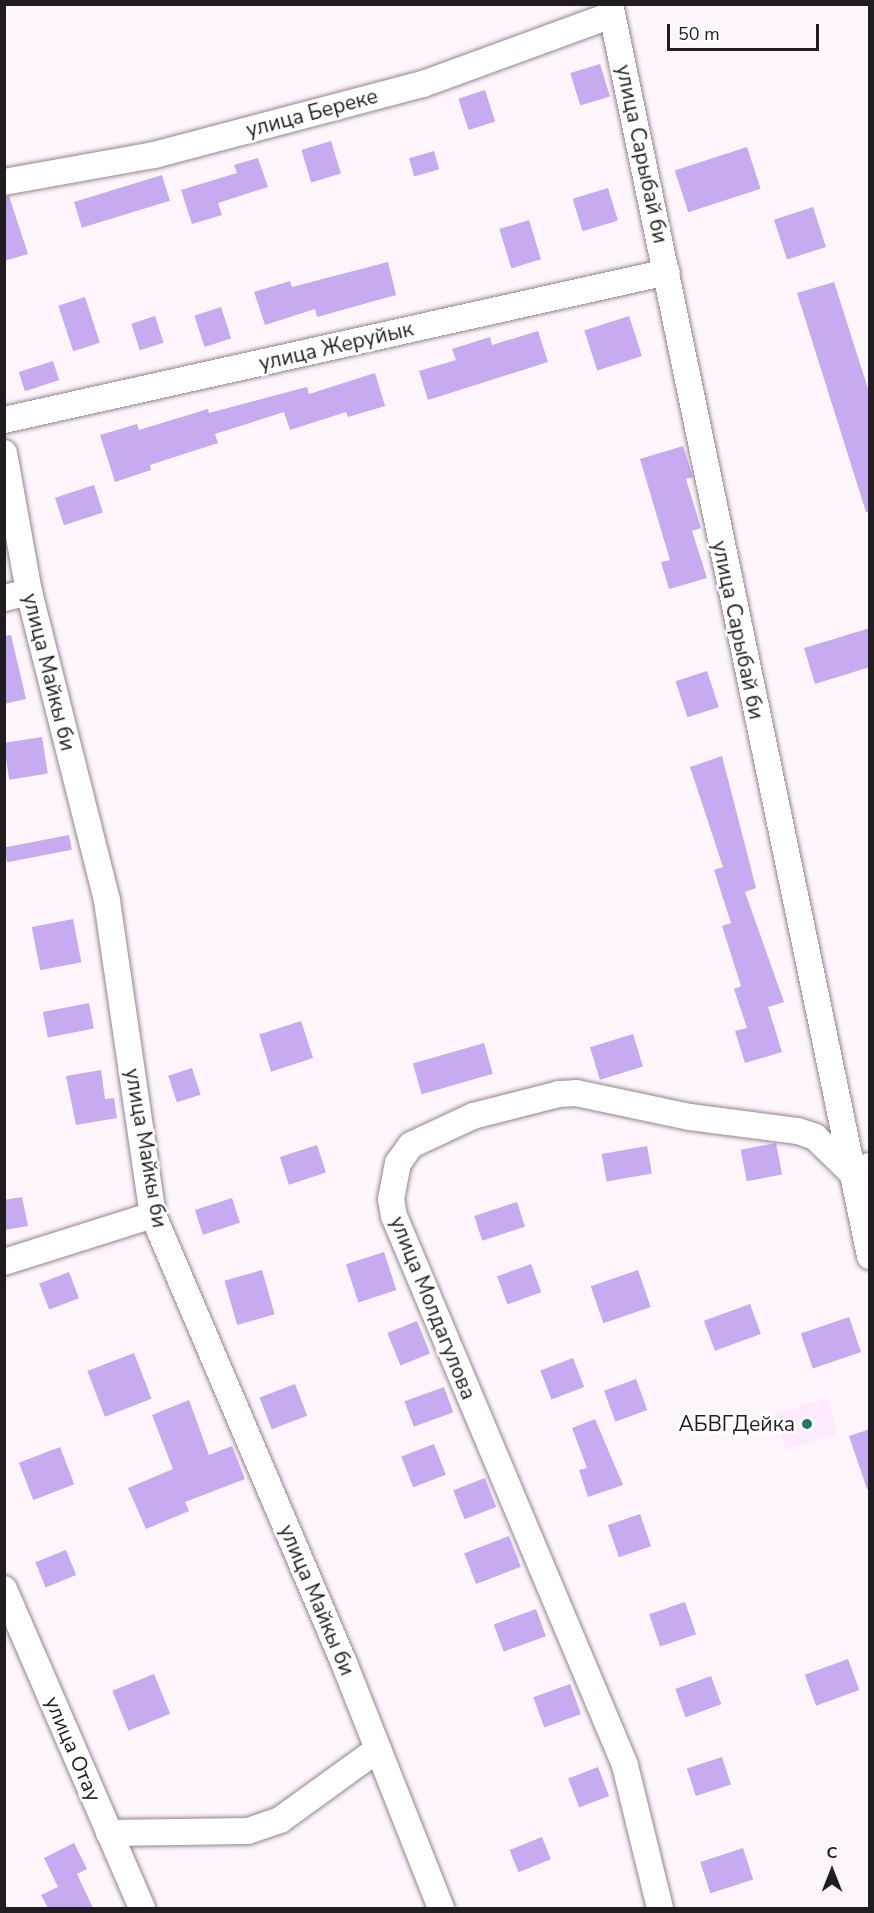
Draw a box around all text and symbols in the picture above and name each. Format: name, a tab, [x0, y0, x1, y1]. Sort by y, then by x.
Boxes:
scale bar	[670, 12, 822, 50]
text: 50 m	[678, 22, 720, 46]
street label: улица Сарыбай би	[611, 62, 673, 246]
street label: улица Береке	[243, 83, 381, 143]
street label: улица Жеруйык	[256, 316, 416, 376]
street label: улица Сарыбай би	[707, 538, 769, 722]
street label: улица Майкы би	[17, 591, 81, 753]
street label: улица Майкы би	[120, 1066, 172, 1230]
street label: улица Молдагулова	[385, 1213, 481, 1403]
place label: АБВГДейка	[678, 1411, 795, 1437]
marker: АБВГДейка	[800, 1417, 814, 1431]
street label: улица Майкы би	[274, 1521, 360, 1679]
street label: улица Отау	[40, 1693, 106, 1805]
north arrow	[802, 1841, 862, 1901]
text: С	[827, 1842, 837, 1864]

